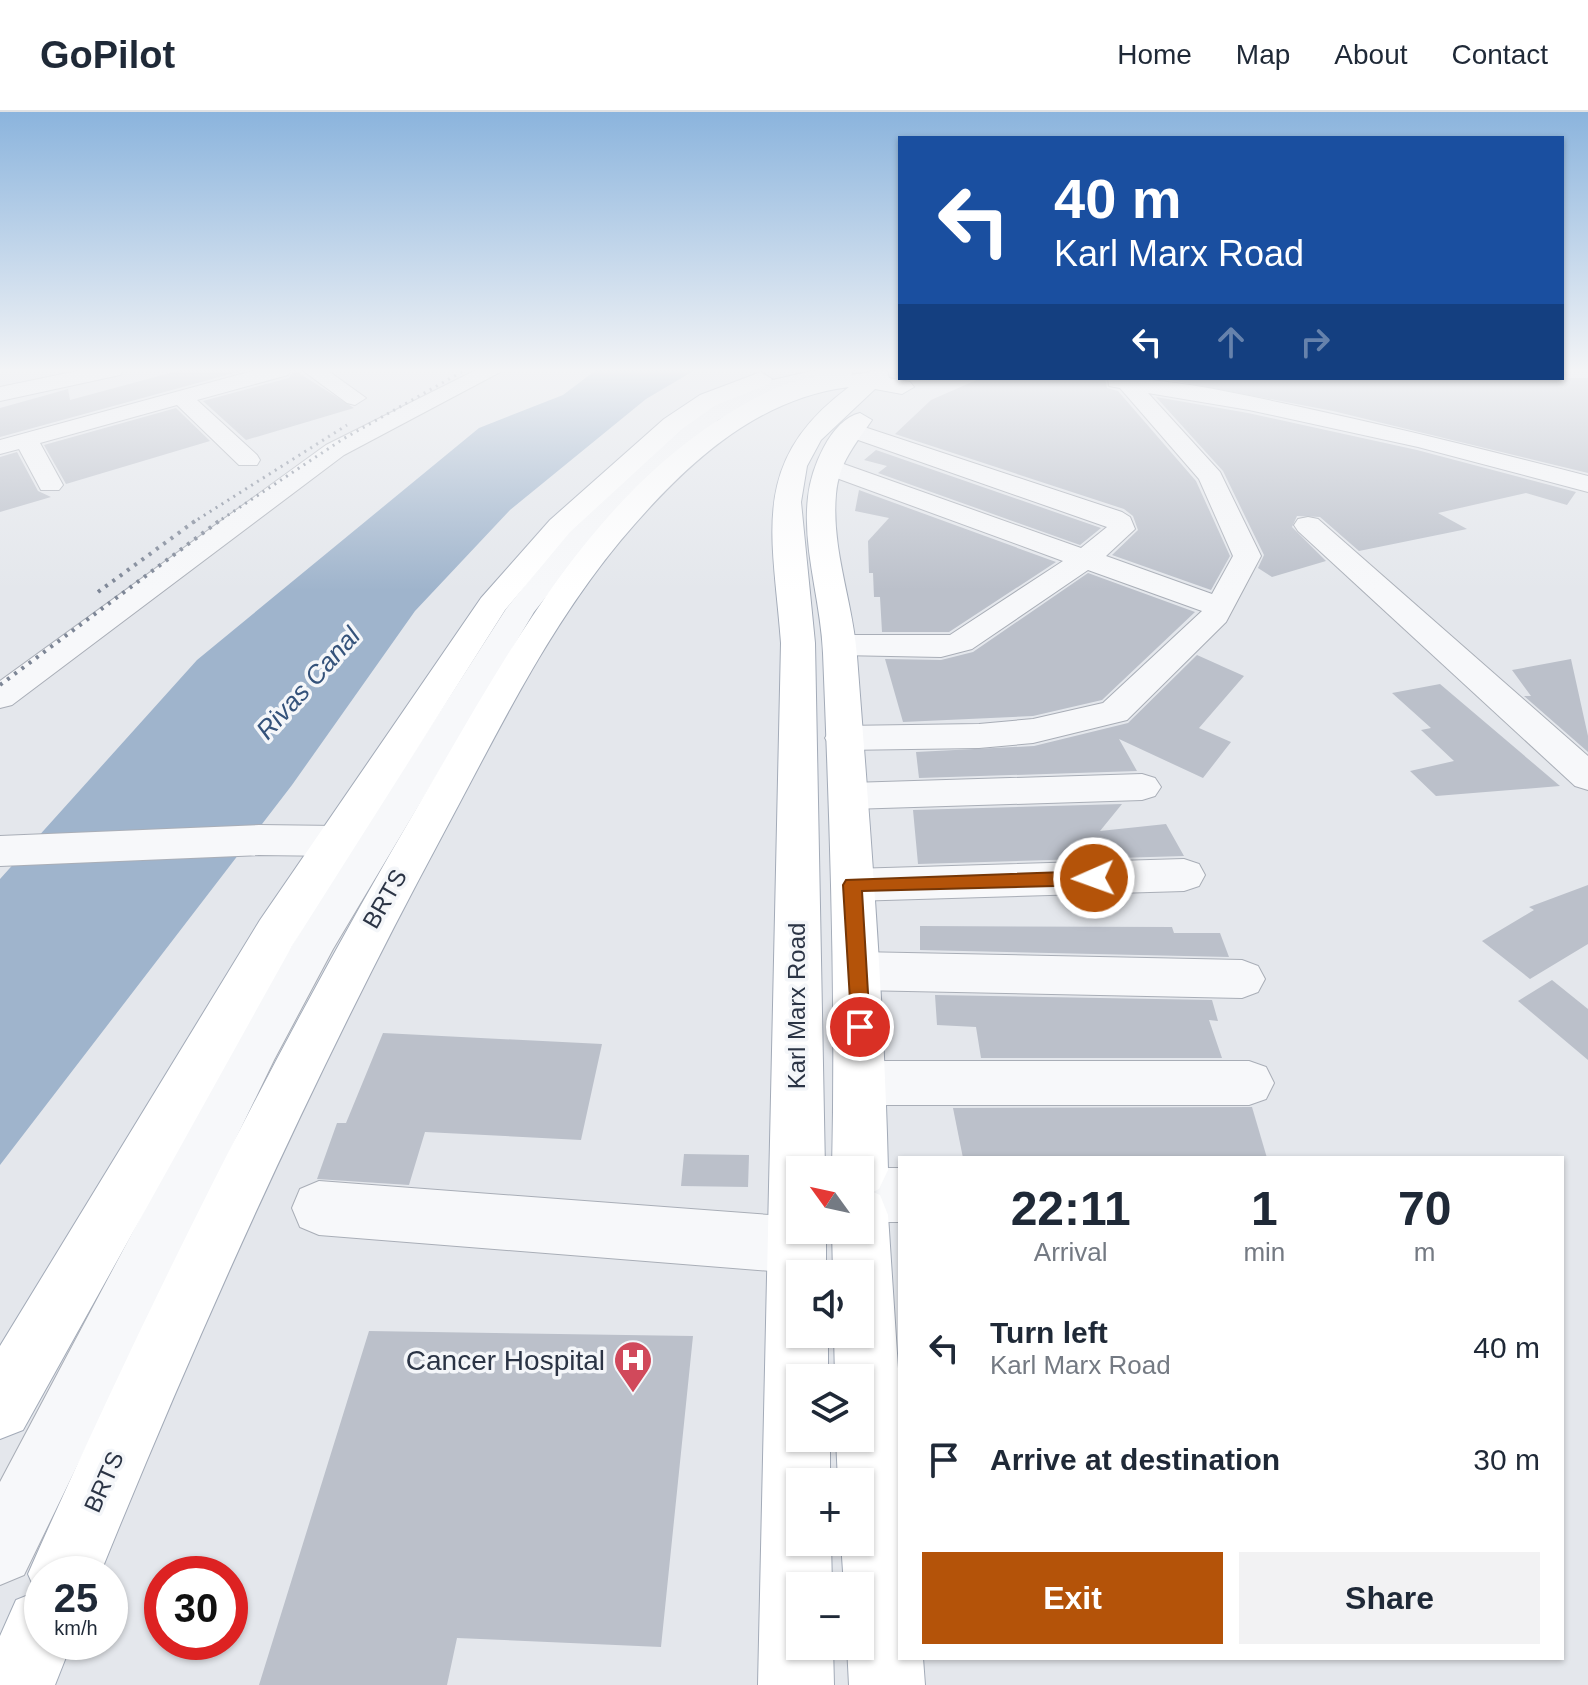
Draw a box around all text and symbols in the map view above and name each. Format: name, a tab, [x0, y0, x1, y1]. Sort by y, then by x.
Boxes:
text: GoPilot	[40, 34, 175, 76]
text: Home	[1117, 39, 1192, 70]
text: Map	[1236, 39, 1290, 70]
text: About	[1334, 39, 1408, 70]
text: Contact	[1452, 39, 1548, 70]
text: 40 m	[1054, 167, 1182, 230]
icon: left	[922, 168, 1026, 272]
text: Karl Marx Road	[1054, 233, 1304, 274]
icon: left	[1125, 320, 1169, 364]
icon: ahead	[1209, 320, 1253, 364]
icon: right	[1293, 320, 1337, 364]
water label: Rivas Canal	[250, 620, 367, 745]
position arrow	[1052, 836, 1136, 920]
street label: BRTS	[357, 864, 412, 933]
street label: Karl Marx Road	[783, 923, 810, 1089]
pin	[826, 993, 894, 1061]
icon: arrive	[838, 1005, 882, 1049]
north arrow	[786, 1156, 874, 1244]
map controls	[786, 1156, 874, 1660]
text: 22:11	[1011, 1182, 1131, 1235]
text: 1	[1251, 1182, 1278, 1235]
text: 70	[1398, 1182, 1451, 1235]
text: Arrival	[1034, 1237, 1108, 1267]
text: min	[1243, 1237, 1285, 1267]
text: m	[1414, 1237, 1435, 1267]
button: sound	[786, 1260, 874, 1348]
text: Turn left	[990, 1316, 1108, 1349]
icon: left	[922, 1326, 966, 1370]
text: 40 m	[1473, 1331, 1540, 1364]
hospital icon: Cancer Hospital	[612, 1339, 654, 1394]
place label: Cancer Hospital	[406, 1345, 605, 1376]
text: Karl Marx Road	[990, 1350, 1171, 1380]
button: layers	[786, 1364, 874, 1452]
icon: arrive	[922, 1438, 966, 1482]
text: Arrive at destination	[990, 1443, 1280, 1476]
text: 30 m	[1473, 1443, 1540, 1476]
street label: BRTS	[78, 1447, 129, 1516]
button: +	[786, 1468, 874, 1556]
button: Exit	[922, 1552, 1223, 1644]
button: Share	[1239, 1552, 1540, 1644]
speed limit sign: 30	[144, 1556, 248, 1660]
button: −	[786, 1572, 874, 1660]
text: 25	[54, 1576, 98, 1620]
text: km/h	[54, 1617, 98, 1639]

